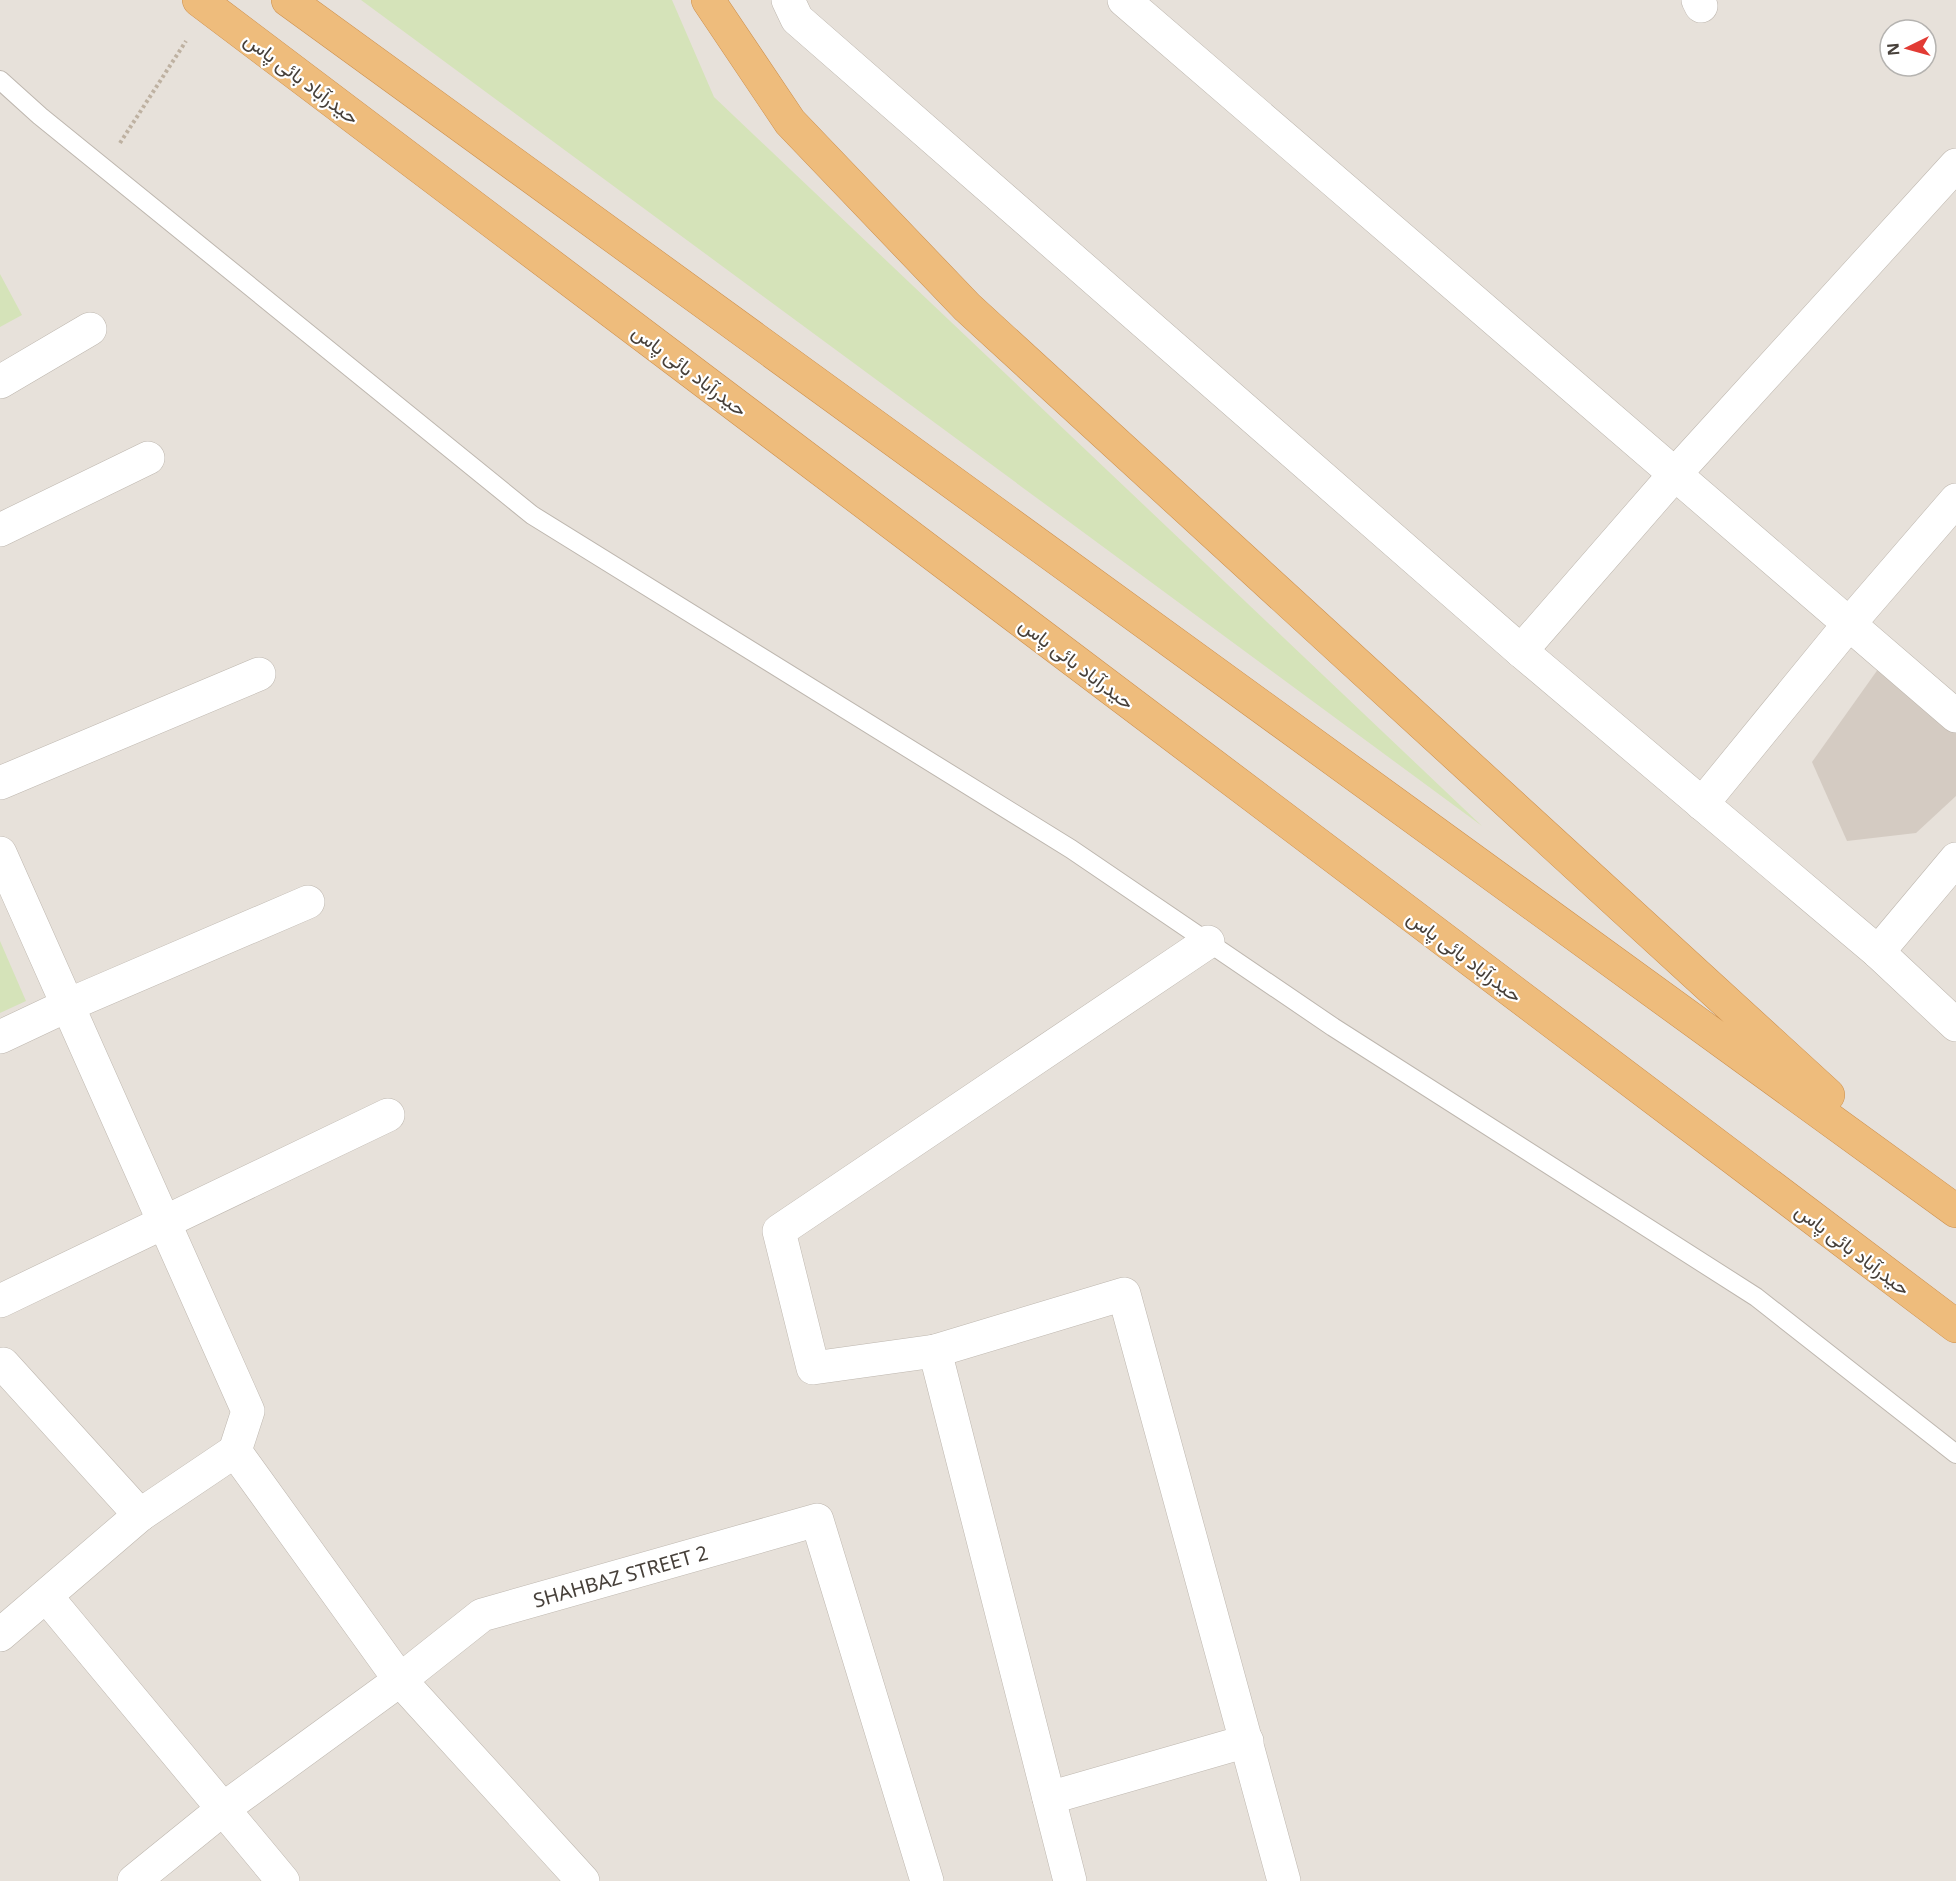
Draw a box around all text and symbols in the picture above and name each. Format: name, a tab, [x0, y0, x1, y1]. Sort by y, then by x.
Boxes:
north arrow	[1878, 18, 1938, 78]
street label: حیدرآباد بائی پاس	[238, 26, 365, 131]
text: N	[1882, 42, 1905, 57]
street label: حیدرآباد بائی پاس	[626, 318, 753, 423]
street label: حیدرآباد بائی پاس	[1013, 611, 1140, 716]
street label: حیدرآباد بائی پاس	[1401, 904, 1528, 1009]
street label: حیدرآباد بائی پاس	[1789, 1197, 1916, 1302]
street label: SHAHBAZ STREET 2	[530, 1538, 711, 1613]

